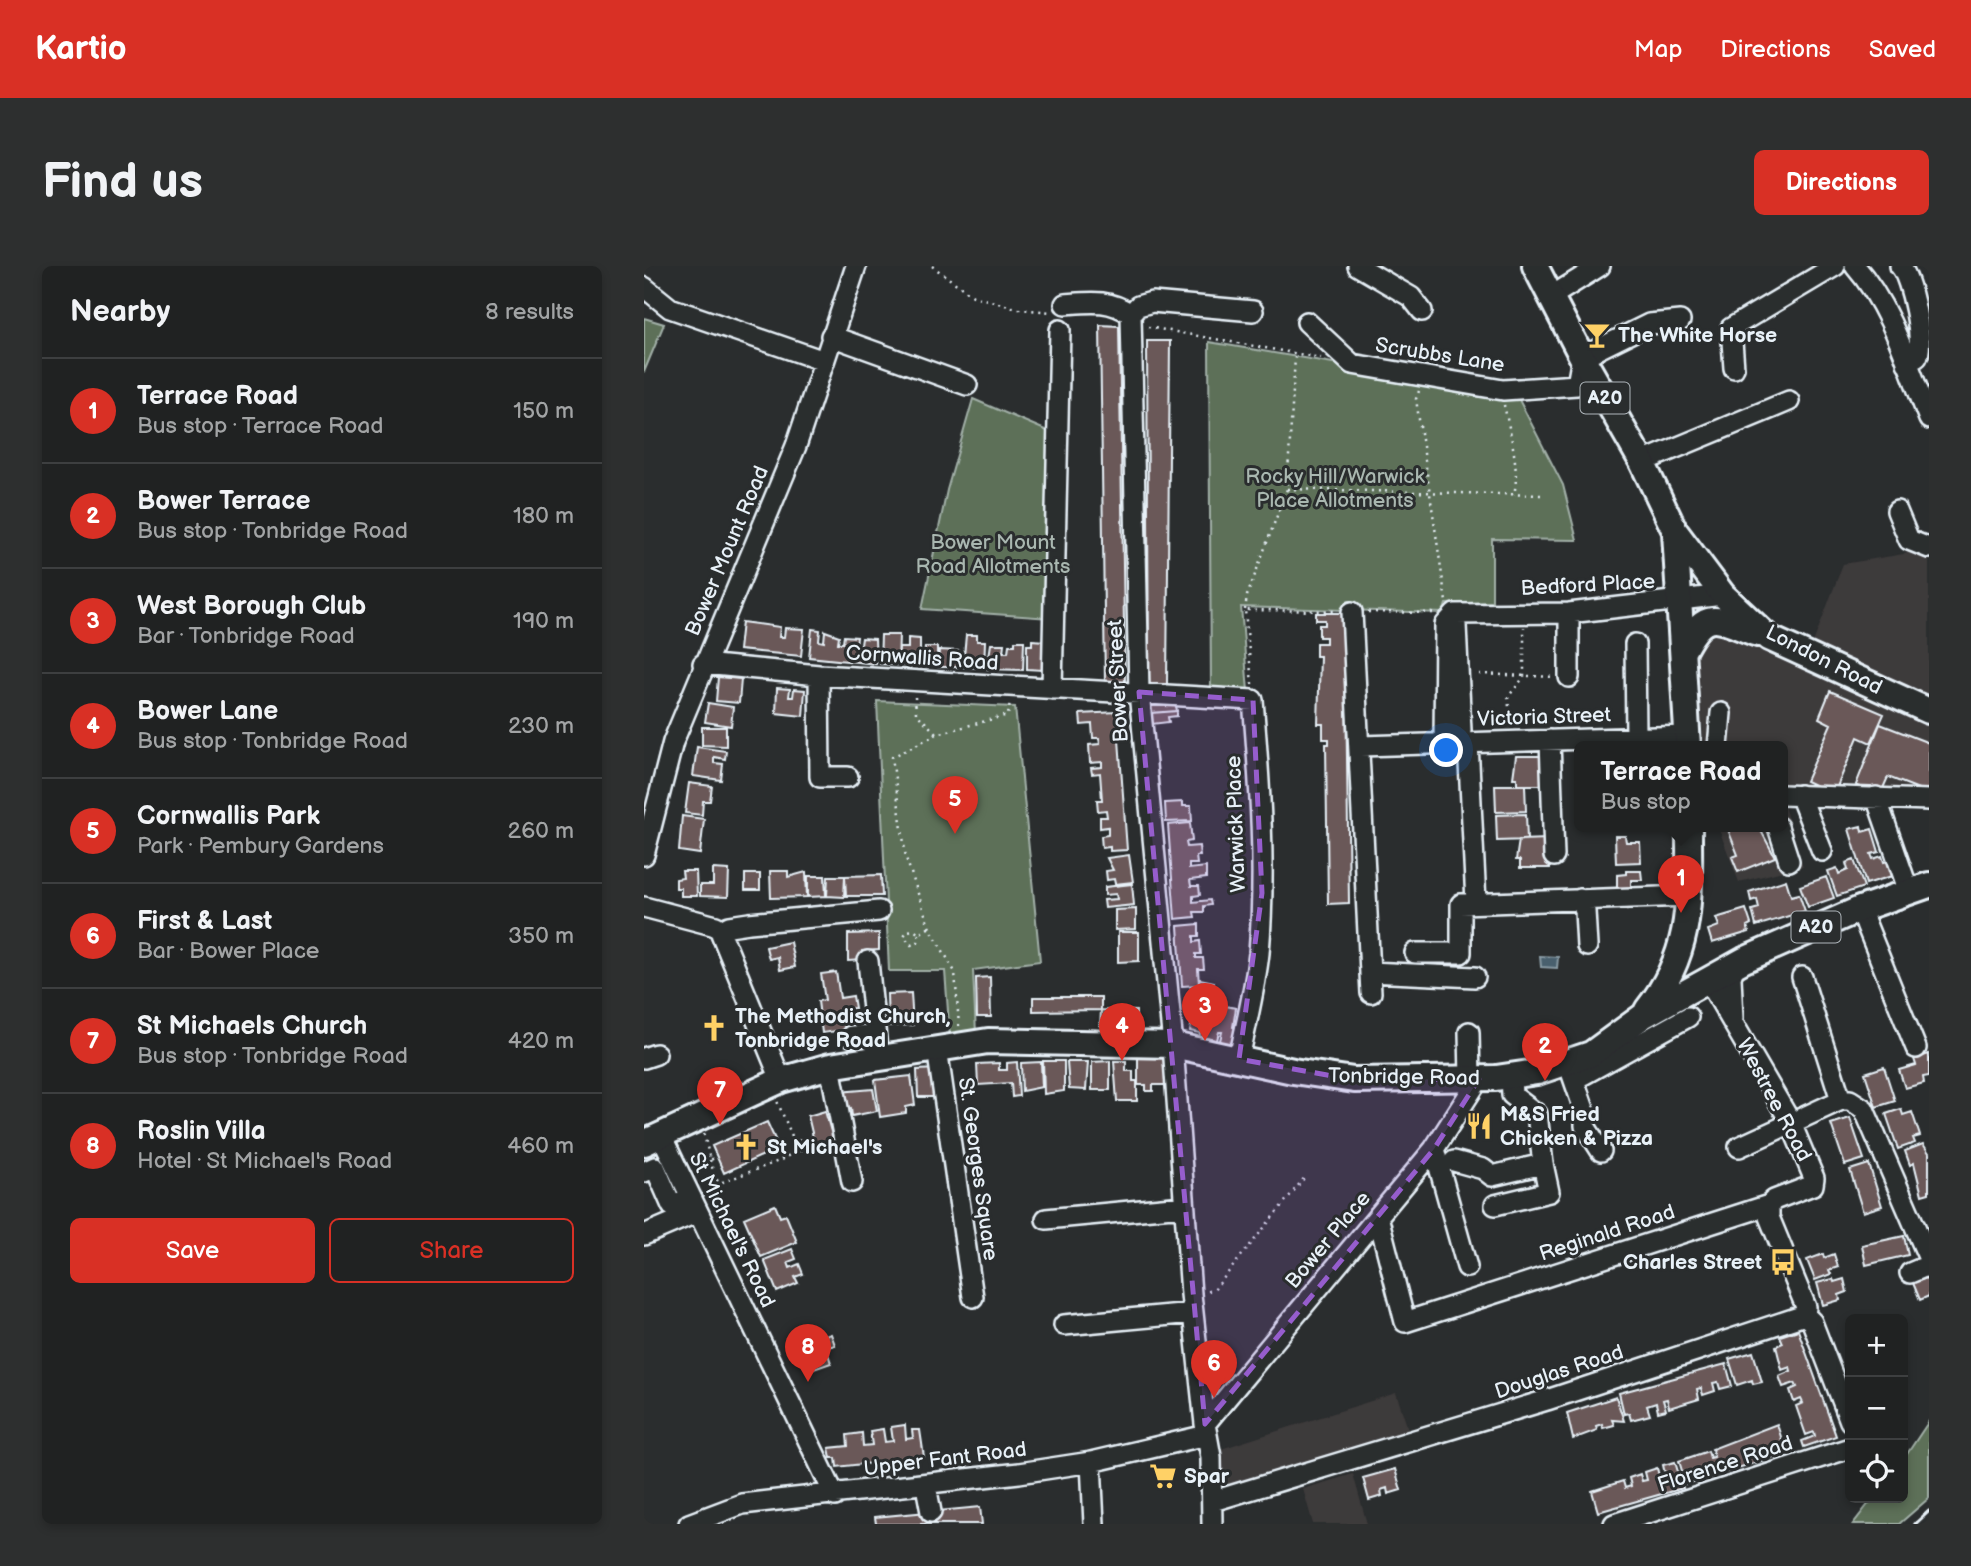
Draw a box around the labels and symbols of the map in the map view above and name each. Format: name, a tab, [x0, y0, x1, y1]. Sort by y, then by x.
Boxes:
bar icon: The White Horse	[1582, 320, 1612, 350]
place label: The White Horse	[1618, 323, 1777, 348]
street label: Scrubbs Lane	[1374, 332, 1506, 378]
road number: A20	[1580, 382, 1630, 414]
street label: Bower Mount Road	[680, 462, 774, 640]
park label: Rocky Hill/Warwick Place Allotments	[1245, 464, 1425, 513]
park label: Bower Mount Road Allotments	[916, 530, 1070, 579]
street label: Bedford Place	[1520, 569, 1656, 601]
street label: Bower Street	[1102, 618, 1134, 743]
street label: London Road	[1762, 620, 1886, 700]
street label: Cornwallis Road	[845, 640, 999, 676]
street label: Victoria Street	[1477, 702, 1612, 732]
your location	[1429, 733, 1463, 767]
street label: Warwick Place	[1221, 755, 1251, 893]
pin: 5	[932, 776, 978, 834]
pin: 1	[1658, 855, 1704, 913]
road number: A20	[1792, 912, 1840, 942]
pin: 3	[1182, 983, 1228, 1041]
pin: 4	[1099, 1003, 1145, 1061]
place label: The Methodist Church, Tonbridge Road	[735, 1004, 951, 1053]
church icon: The Methodist Church, Tonbridge Road	[699, 1013, 729, 1043]
pin: 2	[1522, 1023, 1568, 1081]
street label: Westree Road	[1731, 1034, 1817, 1166]
street label: Tonbridge Road	[1328, 1063, 1480, 1091]
pin: 7	[697, 1067, 743, 1125]
street label: St. Georges Square	[953, 1076, 1003, 1262]
place label: M&S Fried Chicken & Pizza	[1500, 1102, 1653, 1151]
restaurant icon: M&S Fried Chicken & Pizza	[1464, 1111, 1494, 1141]
church icon: St Michael's	[731, 1132, 761, 1162]
place label: St Michael's	[767, 1135, 882, 1160]
street label: St Michael's Road	[684, 1148, 780, 1312]
street label: Bower Place	[1280, 1186, 1376, 1294]
street label: Reginald Road	[1536, 1199, 1678, 1267]
bus stop icon: Charles Street	[1768, 1247, 1798, 1277]
place label: Charles Street	[1623, 1250, 1762, 1275]
pin: 8	[785, 1324, 831, 1382]
street label: Douglas Road	[1492, 1339, 1626, 1405]
pin: 6	[1191, 1340, 1237, 1398]
street label: Florence Road	[1654, 1430, 1796, 1498]
street label: Upper Fant Road	[862, 1437, 1028, 1481]
supermarket icon: Spar	[1148, 1461, 1178, 1491]
place label: Spar	[1184, 1464, 1230, 1489]

